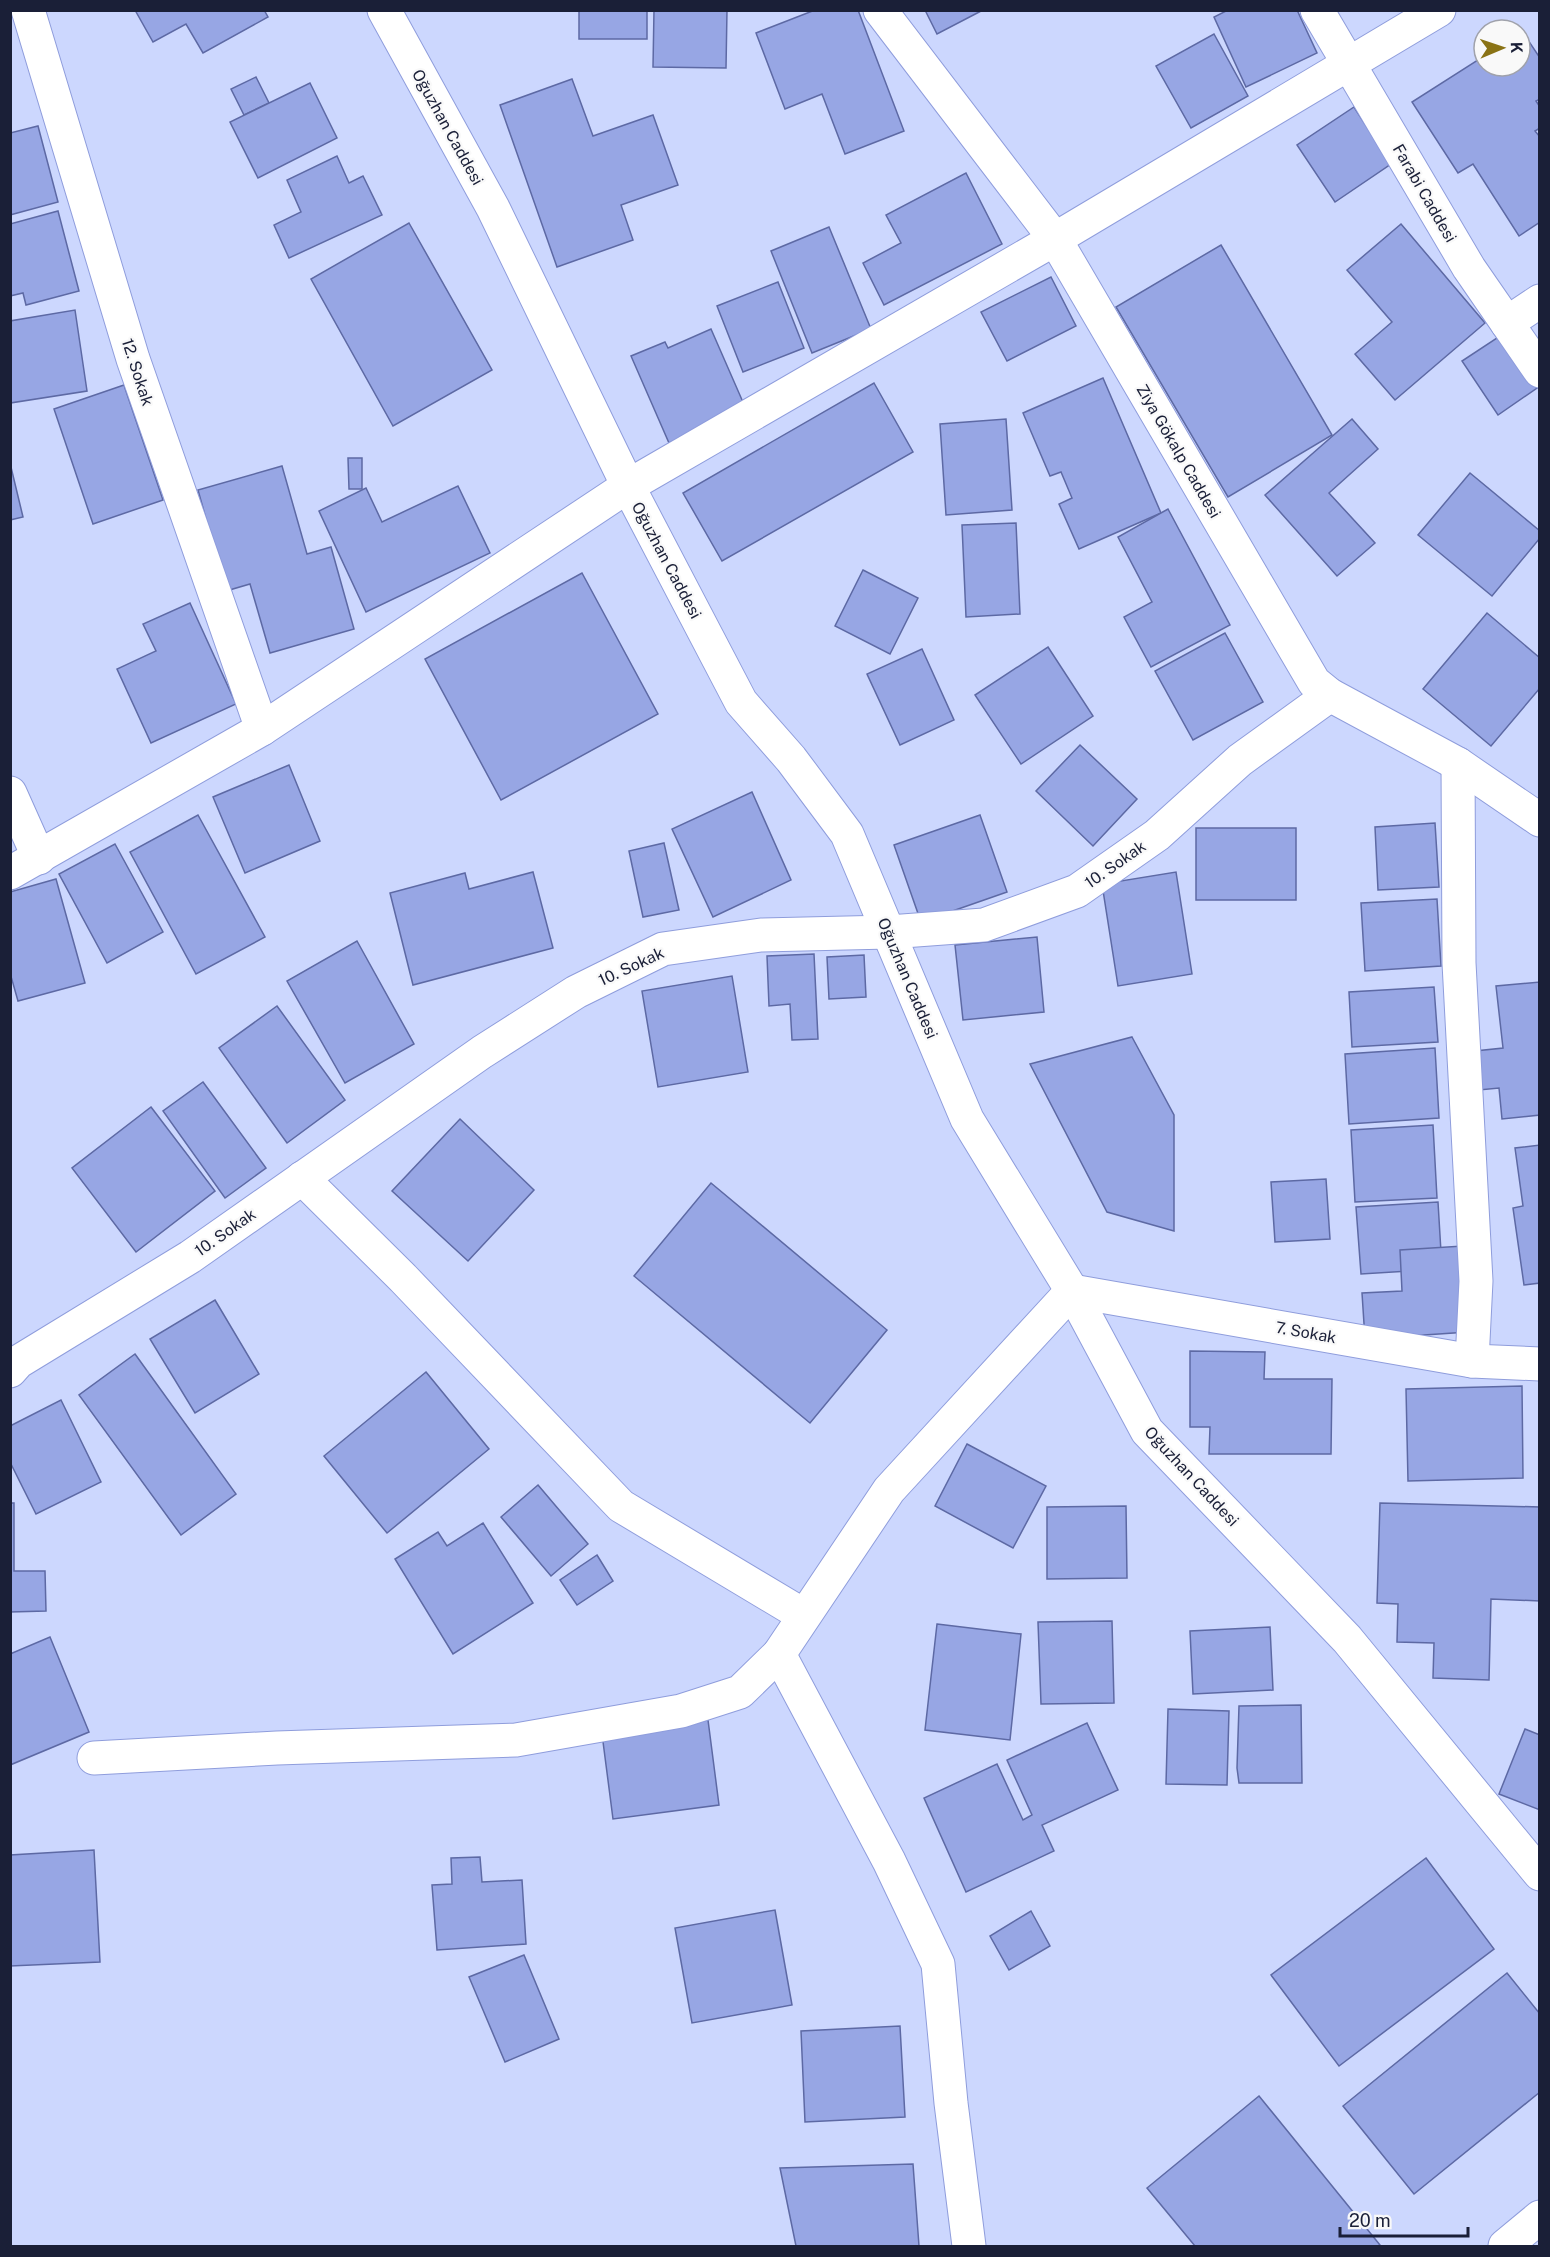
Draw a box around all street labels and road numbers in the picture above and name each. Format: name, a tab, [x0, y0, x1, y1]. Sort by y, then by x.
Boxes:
street label: Oğuzhan Caddesi	[408, 66, 487, 188]
street label: Farabi Caddesi	[1389, 141, 1460, 246]
street label: 12. Sokak	[118, 336, 157, 408]
street label: Ziya Gökalp Caddesi	[1132, 381, 1225, 522]
street label: Oğuzhan Caddesi	[628, 499, 705, 622]
street label: 10. Sokak	[1081, 837, 1149, 892]
street label: Oğuzhan Caddesi	[874, 915, 942, 1041]
street label: 10. Sokak	[595, 943, 667, 990]
street label: 10. Sokak	[191, 1205, 259, 1260]
street label: 7. Sokak	[1274, 1318, 1338, 1347]
street label: Oğuzhan Caddesi	[1141, 1423, 1243, 1530]

